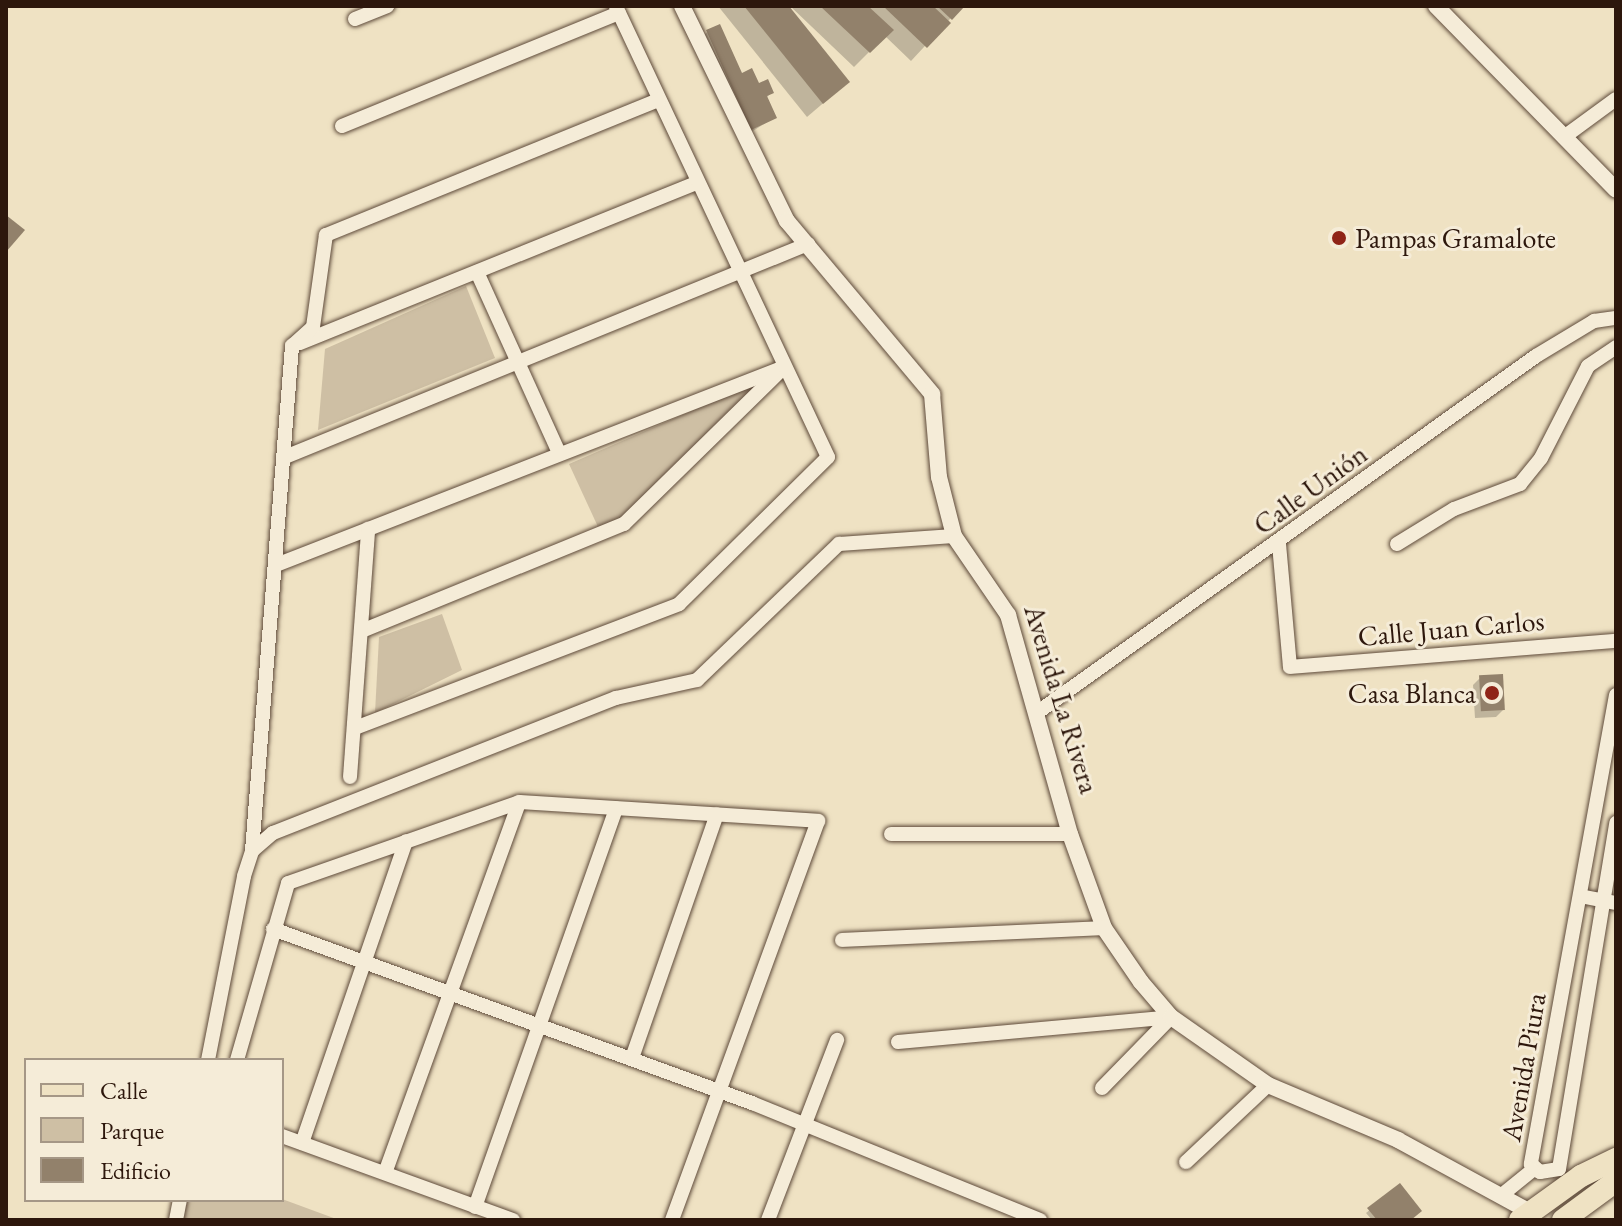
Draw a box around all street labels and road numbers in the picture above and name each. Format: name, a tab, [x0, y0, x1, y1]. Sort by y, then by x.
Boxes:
street label: Calle Unión	[1247, 437, 1373, 541]
street label: Avenida La Rivera	[1017, 601, 1107, 797]
street label: Calle Juan Carlos	[1356, 603, 1546, 653]
street label: Avenida Piura	[1493, 990, 1553, 1144]

